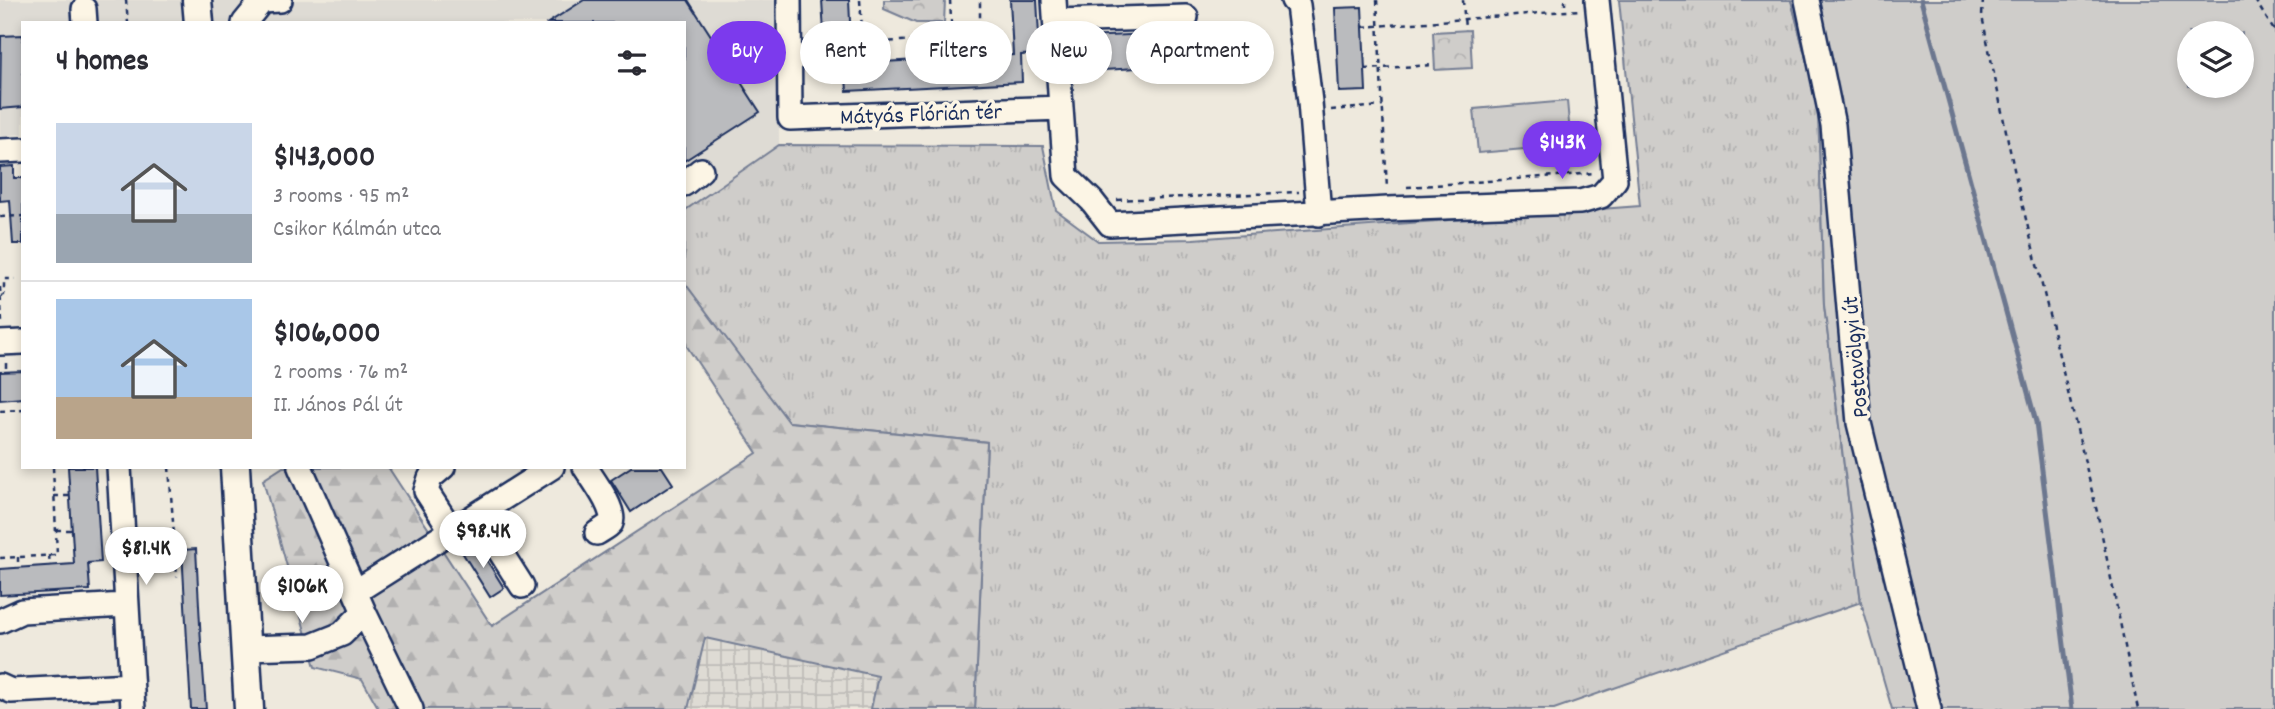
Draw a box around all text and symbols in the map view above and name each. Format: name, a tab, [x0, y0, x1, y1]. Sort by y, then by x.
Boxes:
chip: Buy	[707, 21, 786, 84]
chip: Rent	[800, 21, 891, 84]
chip: Filters	[905, 21, 1012, 84]
chip: New	[1026, 21, 1112, 84]
chip: Apartment	[1126, 21, 1274, 84]
map controls	[2177, 21, 2254, 98]
button: layers	[2177, 21, 2254, 98]
text: 4 homes	[56, 42, 149, 85]
icon: filters	[613, 44, 651, 82]
street label: Mátyás Flórián tér	[839, 97, 1003, 136]
pin: $143K	[1513, 122, 1611, 181]
text: $143K	[1538, 127, 1586, 160]
text: $143,000	[273, 138, 375, 181]
icon: home	[112, 151, 196, 235]
text: 3 rooms · 95 m²	[273, 181, 409, 214]
text: Csikor Kálmán utca	[273, 214, 441, 247]
street label: Postavölgyi út	[1836, 294, 1879, 419]
text: $106,000	[273, 314, 381, 357]
icon: home	[112, 327, 196, 411]
text: 2 rooms · 76 m²	[273, 357, 408, 390]
text: II. János Pál út	[273, 390, 403, 423]
pin: $98.4K	[426, 510, 540, 570]
text: $98.4K	[455, 516, 511, 549]
pin: $81.4K	[89, 528, 203, 587]
text: $81.4K	[121, 533, 171, 566]
pin: $106K	[253, 566, 351, 625]
text: $106K	[276, 571, 328, 604]

